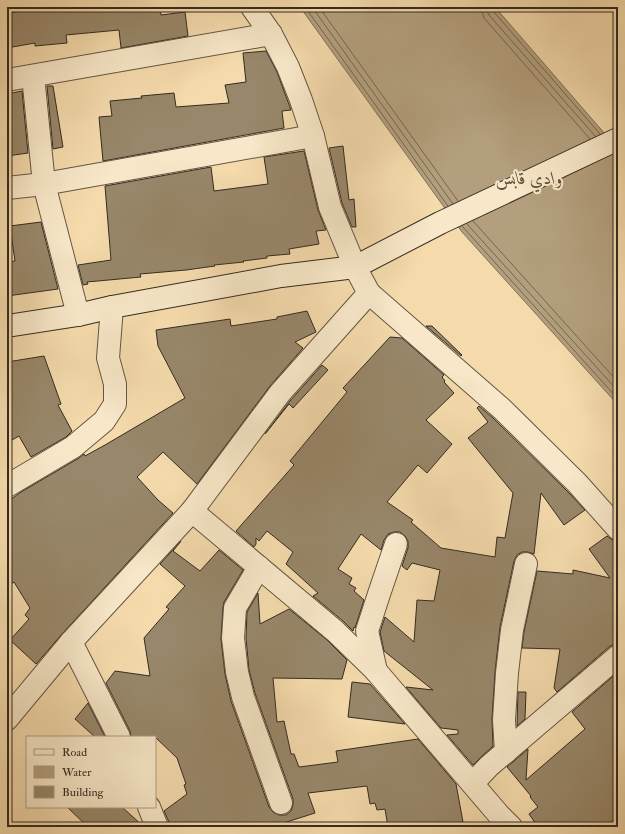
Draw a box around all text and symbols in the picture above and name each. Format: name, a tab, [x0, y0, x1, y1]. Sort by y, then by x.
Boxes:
water label: وادي قابس	[495, 167, 563, 193]
legend	[26, 736, 156, 808]
text: Road	[62, 745, 87, 760]
text: Water	[61, 765, 92, 780]
text: Building	[62, 785, 105, 800]

